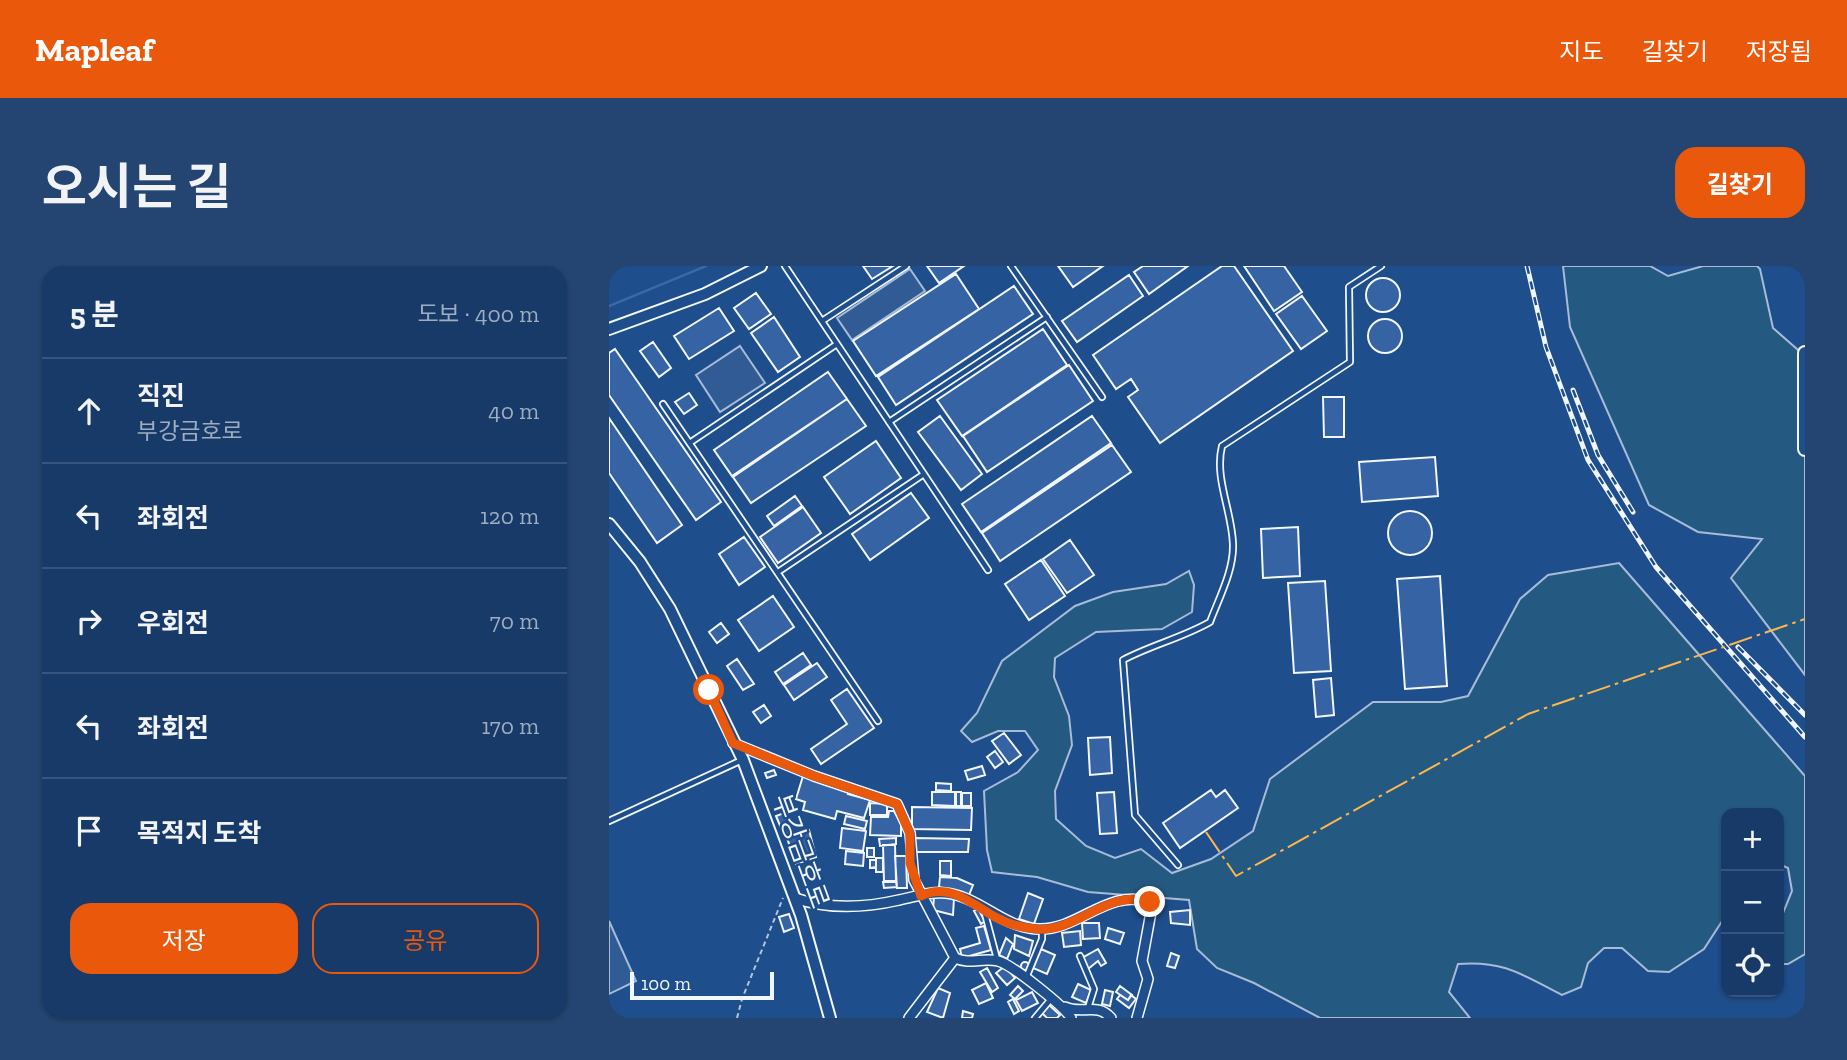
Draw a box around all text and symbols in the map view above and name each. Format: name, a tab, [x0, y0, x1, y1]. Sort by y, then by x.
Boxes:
text: Mapleaf	[35, 30, 153, 69]
text: 지도	[1559, 37, 1604, 66]
text: 길찾기	[1642, 37, 1708, 66]
text: 저장됨	[1746, 37, 1812, 66]
button: 길찾기	[1675, 147, 1805, 218]
text: 오시는 길	[42, 158, 231, 217]
text: 5 분	[70, 297, 119, 333]
text: 도보 · 400 m	[417, 300, 539, 328]
text: 직진	[137, 380, 185, 412]
icon: ahead	[70, 392, 108, 430]
text: 40 m	[488, 397, 539, 425]
text: 부강금호로	[137, 417, 243, 445]
icon: left	[70, 497, 108, 535]
text: 좌회전	[137, 502, 209, 534]
text: 120 m	[480, 502, 539, 530]
icon: right	[70, 602, 108, 640]
text: 우회전	[137, 607, 209, 639]
text: 70 m	[490, 607, 539, 635]
route start	[693, 674, 724, 705]
icon: left	[70, 707, 108, 745]
text: 좌회전	[137, 712, 209, 744]
text: 170 m	[481, 712, 539, 740]
street label: 부강금호로	[766, 789, 836, 913]
map controls	[1721, 808, 1784, 997]
button: +	[1721, 808, 1784, 871]
icon: arrive	[70, 812, 108, 850]
text: 목적지 도착	[137, 817, 261, 849]
button: −	[1721, 871, 1784, 934]
route end	[1134, 886, 1165, 917]
button: 저장	[70, 903, 298, 974]
button: 공유	[312, 903, 539, 974]
button: locate	[1721, 934, 1784, 997]
scale bar	[630, 969, 773, 1001]
text: 100 m	[641, 972, 691, 995]

